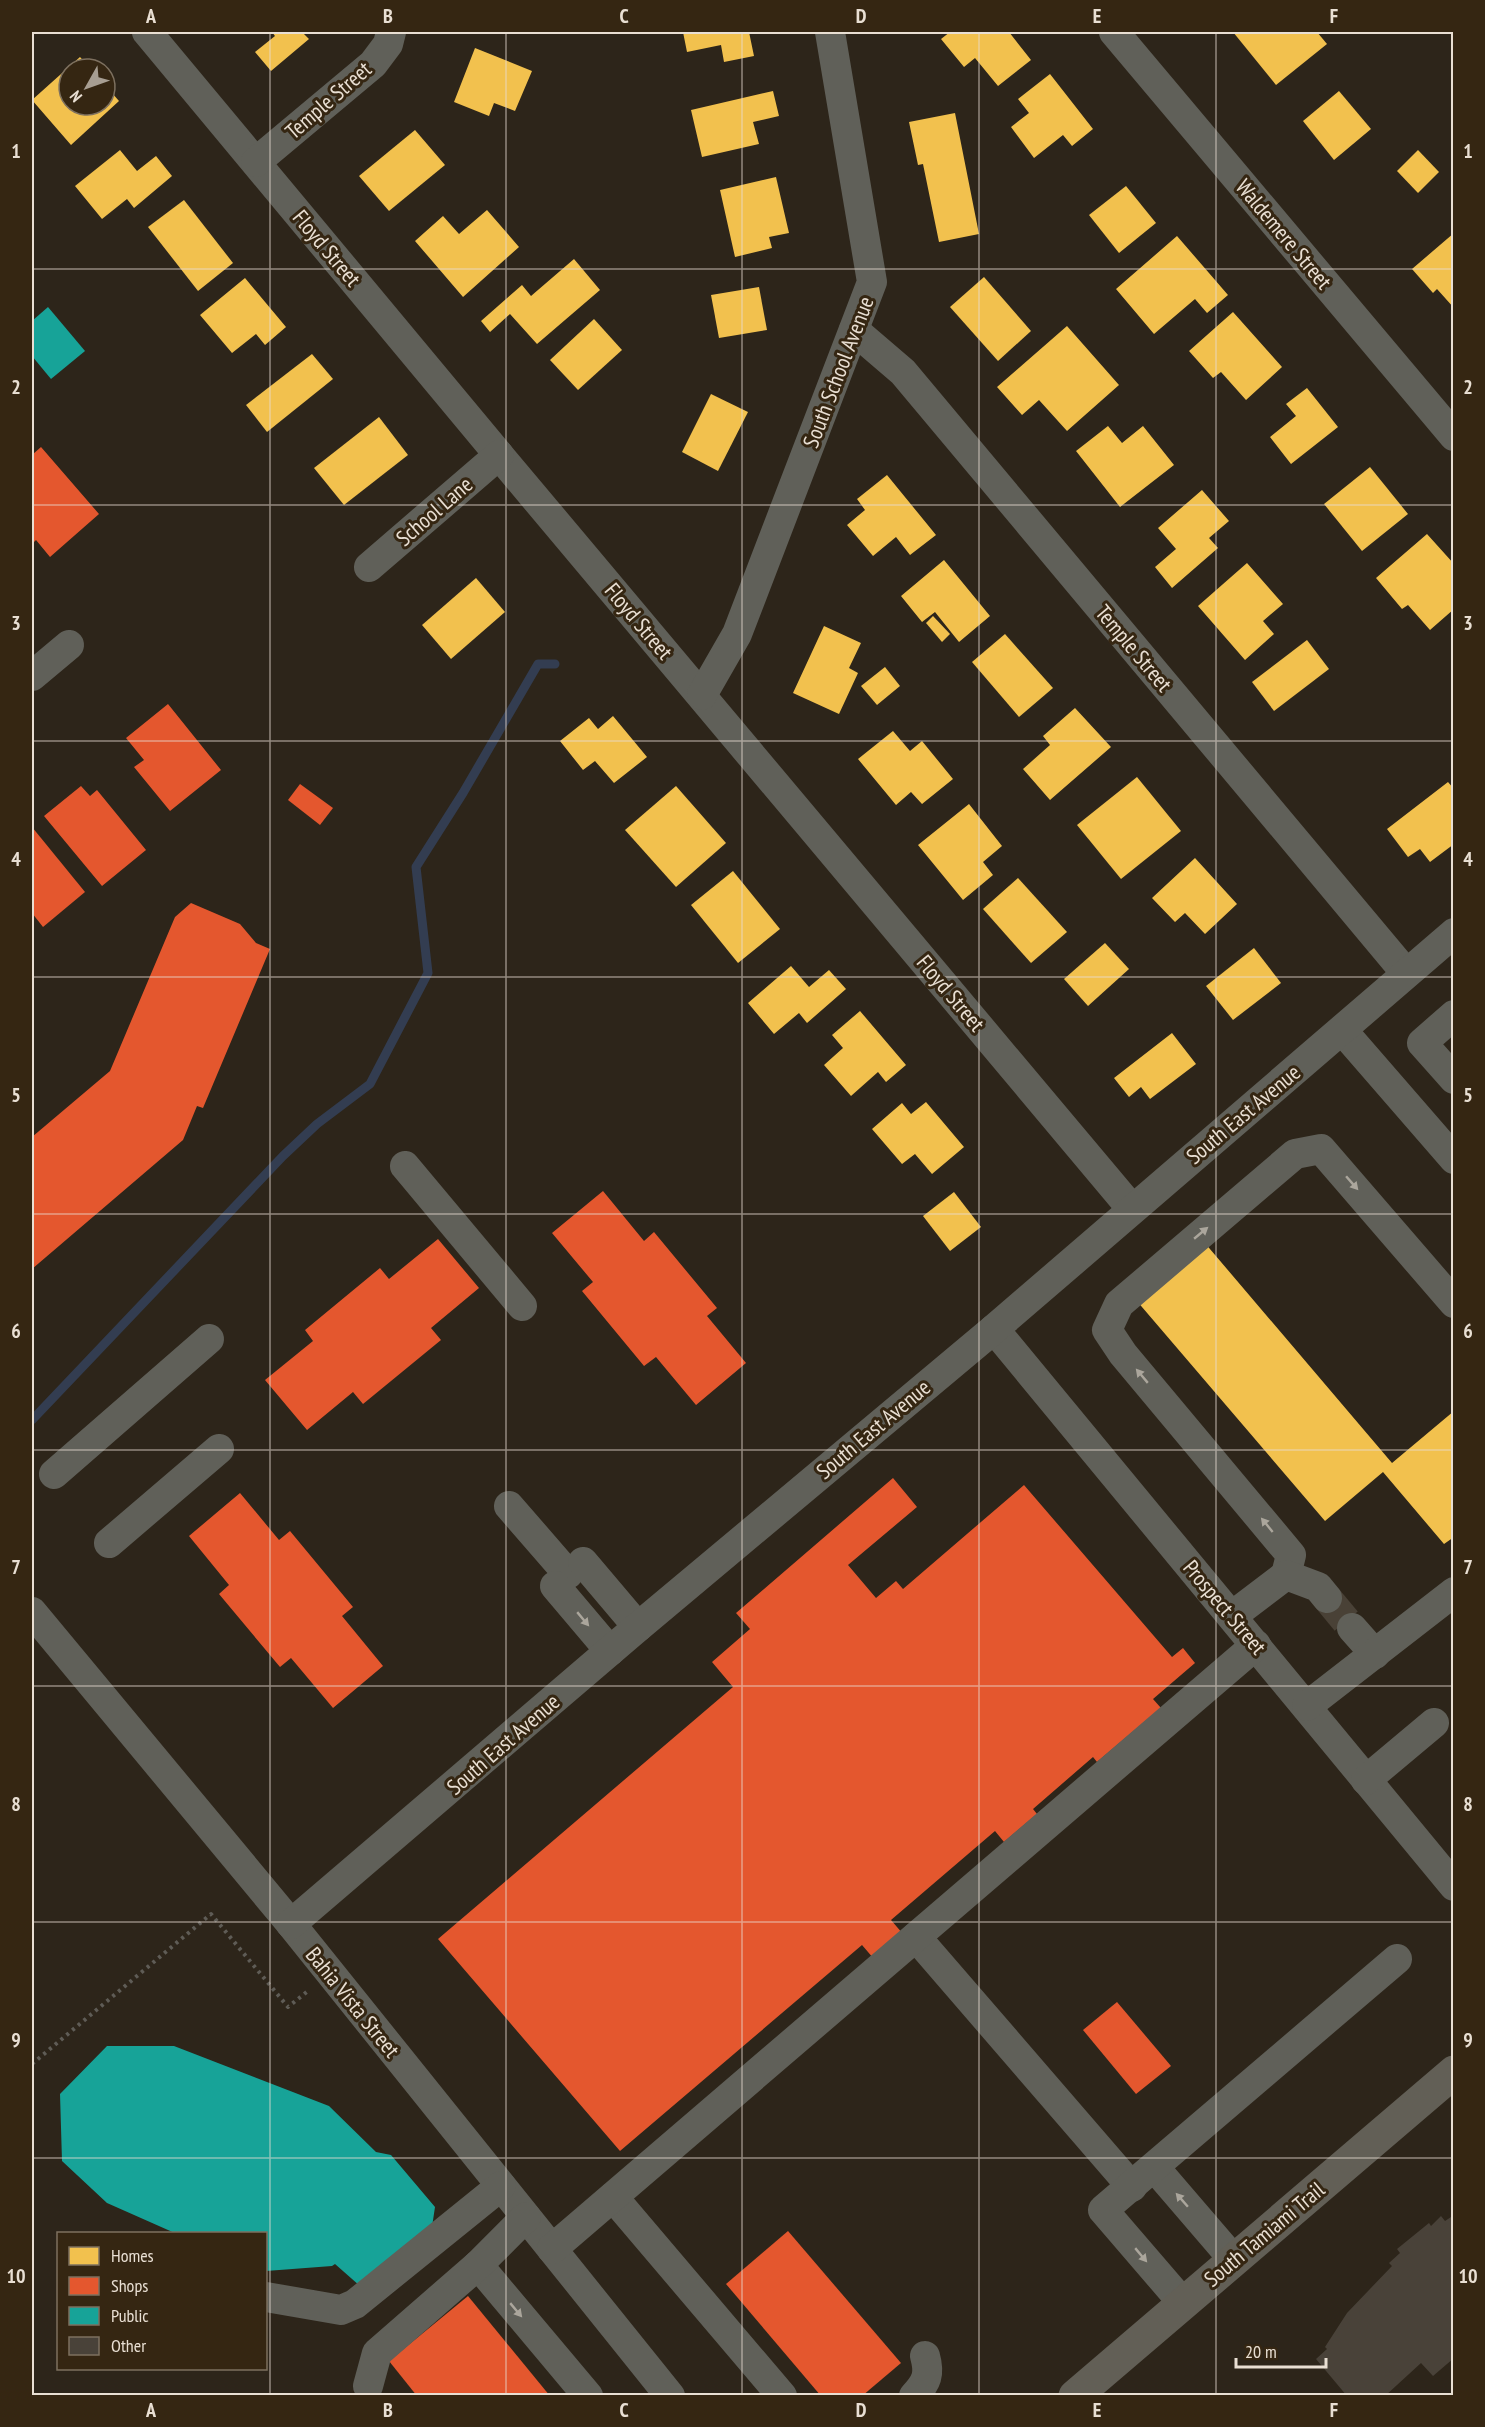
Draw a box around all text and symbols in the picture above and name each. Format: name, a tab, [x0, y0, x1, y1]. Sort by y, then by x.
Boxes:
text: A	[145, 3, 157, 29]
text: B	[383, 3, 393, 29]
text: C	[619, 3, 629, 29]
text: D	[856, 3, 867, 29]
text: E	[1093, 3, 1101, 29]
text: F	[1330, 3, 1338, 29]
street label: Temple Street	[279, 55, 377, 145]
north arrow	[57, 57, 117, 117]
text: N	[65, 87, 86, 106]
text: 1	[11, 138, 21, 164]
text: 1	[1463, 138, 1473, 164]
street label: Waldemere Street	[1230, 173, 1338, 295]
street label: Floyd Street	[287, 204, 367, 292]
street label: South School Avenue	[796, 292, 880, 452]
text: 2	[11, 374, 21, 400]
text: 2	[1463, 374, 1473, 400]
street label: School Lane	[390, 470, 478, 552]
street label: Floyd Street	[599, 577, 679, 665]
street label: Temple Street	[1090, 599, 1178, 697]
text: 3	[11, 610, 21, 636]
text: 3	[1463, 610, 1473, 636]
text: 4	[11, 846, 21, 872]
text: 4	[1463, 846, 1473, 872]
street label: Floyd Street	[911, 949, 991, 1037]
street label: South East Avenue	[1180, 1058, 1306, 1170]
text: 5	[11, 1082, 21, 1108]
text: 5	[1463, 1082, 1473, 1108]
one-way arrow	[1345, 1175, 1358, 1191]
one-way arrow	[1193, 1227, 1209, 1240]
text: 6	[11, 1318, 21, 1344]
text: 6	[1463, 1318, 1473, 1344]
one-way arrow	[1136, 1369, 1149, 1384]
street label: South East Avenue	[810, 1373, 936, 1485]
one-way arrow	[1261, 1518, 1273, 1533]
text: 7	[11, 1554, 21, 1580]
street label: Prospect Street	[1177, 1554, 1273, 1660]
text: 7	[1463, 1554, 1473, 1580]
one-way arrow	[576, 1611, 589, 1627]
street label: South East Avenue	[441, 1687, 565, 1801]
text: 8	[11, 1791, 21, 1817]
text: 8	[1463, 1791, 1473, 1817]
street label: Bahia Vista Street	[300, 1941, 406, 2063]
text: 9	[11, 2027, 21, 2053]
text: 9	[1463, 2027, 1473, 2053]
street label: South Tamiami Trail	[1198, 2175, 1331, 2293]
one-way arrow	[1176, 2193, 1189, 2208]
legend	[57, 2232, 267, 2370]
text: Homes	[111, 2244, 154, 2267]
one-way arrow	[1134, 2247, 1147, 2262]
text: 10	[6, 2263, 26, 2289]
text: 10	[1458, 2263, 1478, 2289]
text: Shops	[111, 2274, 148, 2297]
one-way arrow	[509, 2302, 522, 2317]
text: Public	[111, 2304, 149, 2327]
scale bar	[1236, 2331, 1326, 2369]
text: Other	[111, 2334, 146, 2357]
text: 20 m	[1245, 2340, 1277, 2363]
text: A	[145, 2397, 157, 2423]
text: B	[383, 2397, 393, 2423]
text: C	[619, 2397, 629, 2423]
text: D	[856, 2397, 867, 2423]
text: E	[1093, 2397, 1101, 2423]
text: F	[1330, 2397, 1338, 2423]

